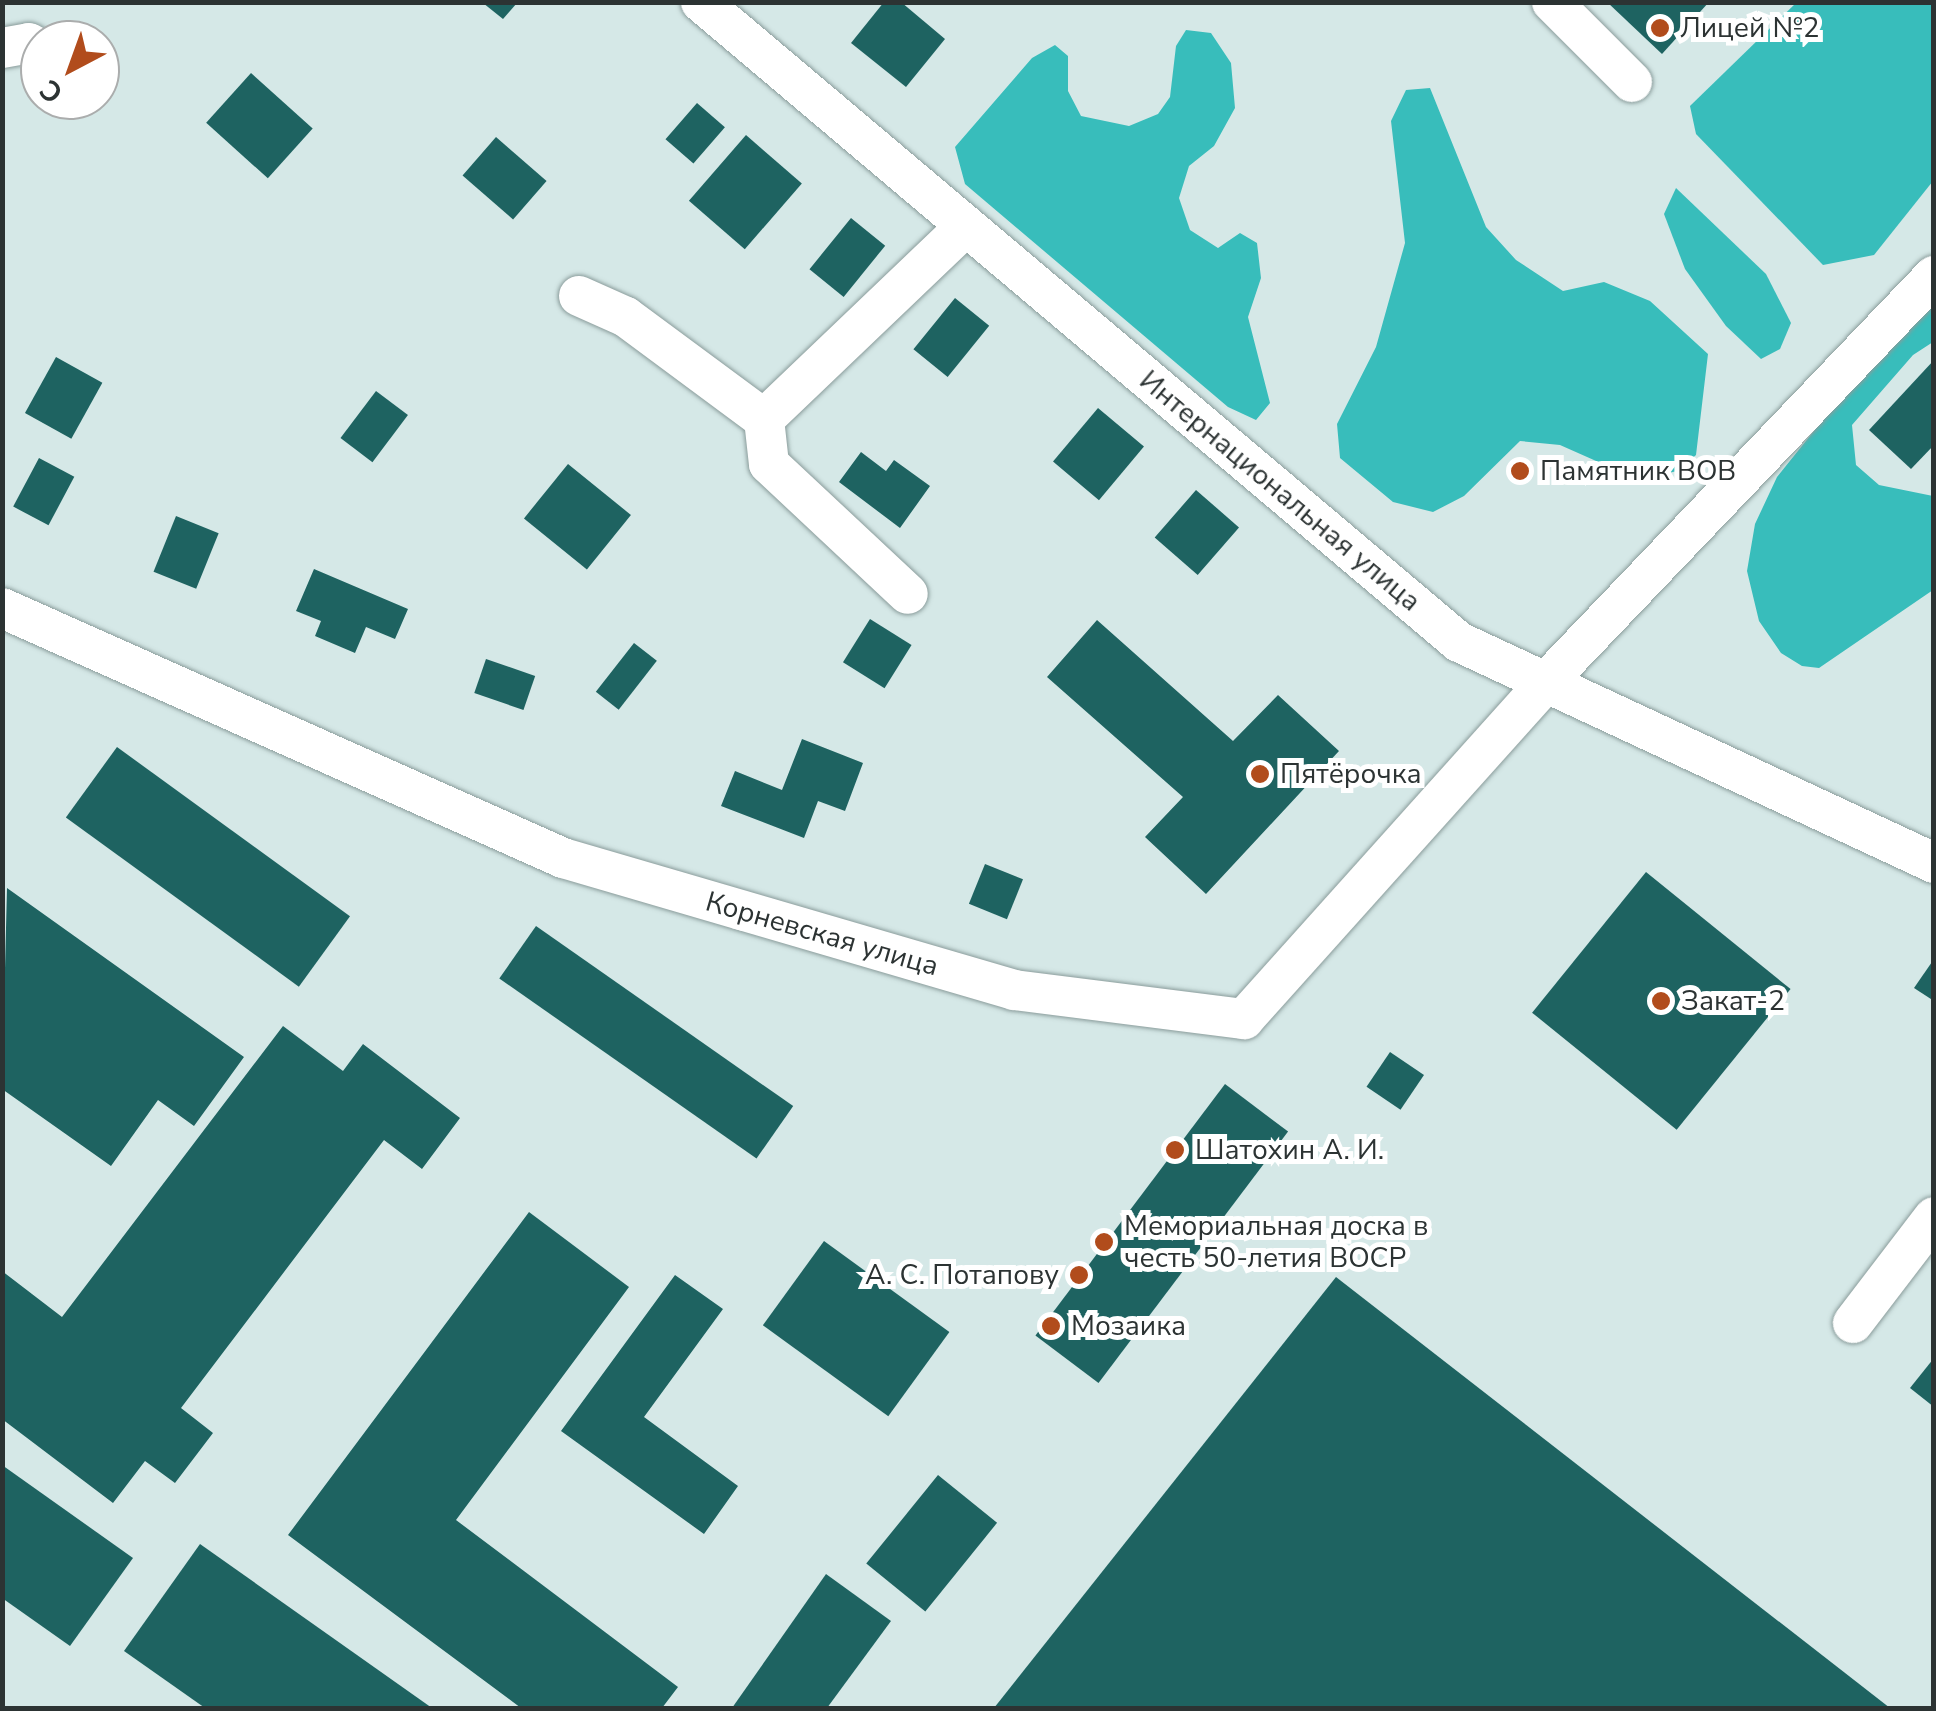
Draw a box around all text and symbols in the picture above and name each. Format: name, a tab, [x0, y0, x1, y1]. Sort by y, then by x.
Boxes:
place label: Лицей №2	[1680, 11, 1820, 45]
marker: Лицей №2	[1649, 17, 1671, 39]
north arrow	[20, 20, 120, 120]
text: С	[32, 71, 71, 112]
street label: Интернациональная улица	[1133, 364, 1427, 618]
place label: Памятник ВОВ	[1540, 454, 1736, 488]
marker: Памятник ВОВ	[1509, 460, 1531, 482]
place label: Пятёрочка	[1280, 757, 1422, 791]
marker: Пятёрочка	[1249, 763, 1271, 785]
street label: Корневская улица	[702, 885, 942, 983]
place label: Закат-2	[1681, 984, 1785, 1018]
marker: Закат-2	[1650, 990, 1672, 1012]
place label: Шатохин А. И.	[1195, 1133, 1384, 1167]
marker: Шатохин А. И.	[1164, 1139, 1186, 1161]
place label: Мемориальная доска в честь 50-летия ВОСР	[1124, 1209, 1428, 1275]
marker: Мемориальная доска в честь 50-летия ВОСР	[1093, 1231, 1115, 1253]
place label: А. С. Потапову	[865, 1258, 1059, 1292]
marker: А. С. Потапову	[1068, 1264, 1090, 1286]
place label: Мозаика	[1071, 1309, 1186, 1343]
marker: Мозаика	[1040, 1315, 1062, 1337]

